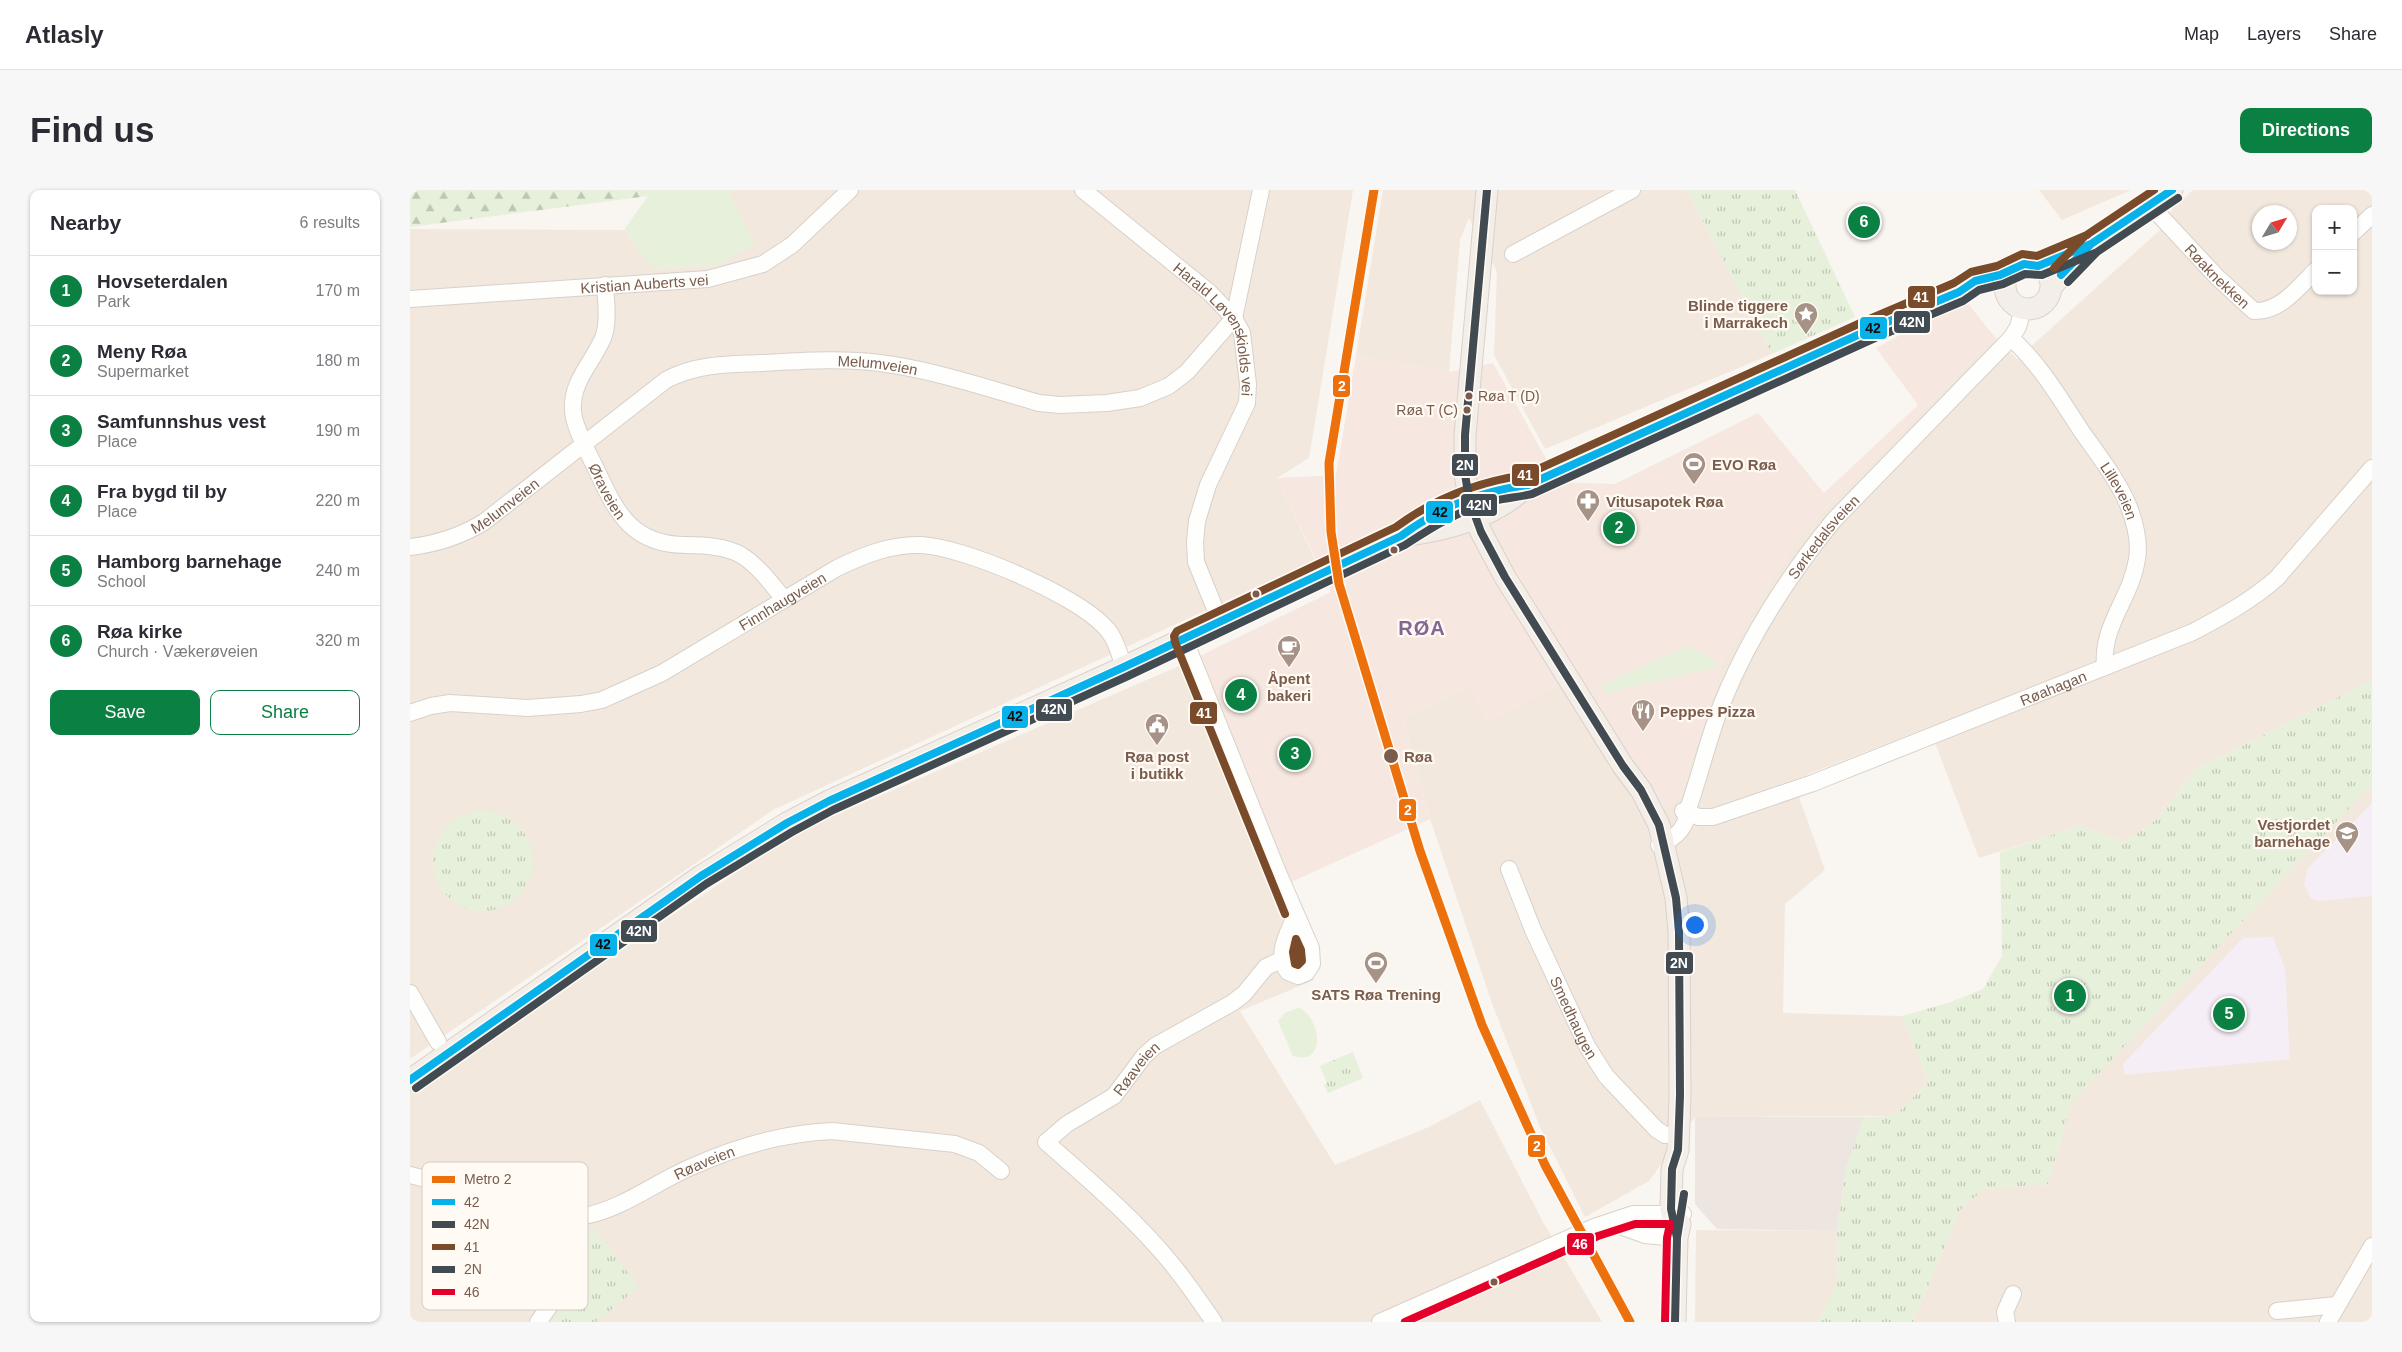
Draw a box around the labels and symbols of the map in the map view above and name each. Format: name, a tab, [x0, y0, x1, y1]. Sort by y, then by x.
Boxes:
pin: 6	[1848, 203, 1880, 241]
north arrow	[2252, 205, 2297, 250]
street label: Røaknekken	[2182, 240, 2254, 312]
street label: Harald Løvenskiolds vei	[1170, 258, 1257, 397]
street label: Kristian Auberts vei	[580, 270, 709, 296]
line badge: 41	[1907, 285, 1936, 309]
text: 41	[1913, 289, 1929, 305]
place label: Blinde tiggere i Marrakech	[1688, 297, 1788, 331]
place icon: Blinde tiggere i Marrakech	[1793, 301, 1819, 335]
line badge: 42N	[1893, 310, 1931, 334]
text: 42N	[1899, 314, 1925, 330]
line badge: 42	[1859, 316, 1888, 340]
text: 42	[1865, 320, 1881, 336]
street label: Melumveien	[837, 352, 919, 378]
line badge: 2	[1332, 374, 1351, 398]
text: 2	[1338, 378, 1346, 394]
place label: Røa T (D)	[1478, 388, 1540, 404]
marker: Røa T (D)	[1464, 391, 1474, 401]
place label: Røa T (C)	[1396, 402, 1458, 418]
marker: Røa T (C)	[1462, 405, 1472, 415]
sports icon: EVO Røa	[1681, 451, 1707, 485]
line badge: 2N	[1451, 453, 1479, 477]
place label: EVO Røa	[1712, 456, 1777, 473]
text: 2N	[1456, 457, 1474, 473]
street label: Lilleveien	[2097, 459, 2141, 521]
street label: Øraveien	[586, 460, 630, 522]
line badge: 41	[1511, 463, 1540, 487]
text: 41	[1517, 467, 1533, 483]
street label: Melumveien	[467, 474, 542, 536]
pharmacy icon: Vitusapotek Røa	[1575, 488, 1601, 522]
street label: Sørkedalsveien	[1784, 491, 1862, 582]
line badge: 42N	[1460, 493, 1498, 517]
place label: Vitusapotek Røa	[1606, 493, 1724, 510]
text: 42N	[1466, 497, 1492, 513]
line badge: 42	[1425, 500, 1454, 524]
text: 42	[1432, 504, 1448, 520]
pin: 2	[1603, 509, 1635, 547]
unlabelled marker	[1389, 545, 1399, 555]
street label: Finnhaugveien	[736, 568, 829, 634]
unlabelled marker	[1251, 589, 1261, 599]
district label: RØA	[1398, 617, 1446, 639]
cafe icon: Åpent bakeri	[1276, 634, 1302, 668]
street label: Røahagan	[2017, 667, 2089, 708]
place label: Åpent bakeri	[1267, 670, 1311, 704]
pin: 4	[1225, 676, 1257, 714]
line badge: 42N	[1035, 698, 1073, 722]
restaurant icon: Peppes Pizza	[1630, 698, 1656, 732]
text: 42N	[1041, 701, 1067, 717]
line badge: 41	[1189, 701, 1218, 725]
place label: Peppes Pizza	[1660, 703, 1756, 720]
line badge: 42	[1001, 705, 1029, 729]
text: 41	[1196, 705, 1212, 721]
text: 42	[1007, 708, 1023, 724]
public building icon: Røa post i butikk	[1144, 712, 1170, 746]
pin: 3	[1279, 735, 1311, 773]
marker: Røa	[1382, 747, 1400, 765]
place label: Røa post i butikk	[1125, 748, 1189, 782]
place label: Røa	[1404, 748, 1433, 765]
line badge: 2	[1398, 798, 1417, 822]
text: 2	[1404, 802, 1412, 818]
place label: Vestjordet barnehage	[2254, 816, 2330, 850]
school or university icon: Vestjordet barnehage	[2334, 820, 2360, 854]
your location	[1682, 912, 1708, 938]
line badge: 42N	[620, 919, 658, 943]
text: 42N	[626, 923, 652, 939]
line badge: 42	[589, 933, 618, 957]
text: 42	[595, 936, 611, 952]
sports icon: SATS Røa Trening	[1363, 950, 1389, 984]
line badge: 2N	[1665, 951, 1694, 975]
text: 2N	[1670, 955, 1688, 971]
street label: Smedhaugen	[1547, 973, 1601, 1062]
pin: 1	[2054, 977, 2086, 1015]
place label: SATS Røa Trening	[1311, 986, 1441, 1003]
pin: 5	[2213, 995, 2245, 1033]
street label: Røaveien	[1109, 1038, 1163, 1098]
line badge: 2	[1527, 1134, 1546, 1158]
text: 2	[1533, 1138, 1541, 1154]
street label: Røaveien	[671, 1142, 737, 1182]
legend	[422, 1162, 588, 1310]
text: Metro 2	[464, 1171, 512, 1187]
text: 42	[464, 1194, 480, 1210]
text: 42N	[464, 1216, 490, 1232]
line badge: 46	[1566, 1232, 1595, 1256]
text: 46	[1572, 1236, 1588, 1252]
text: 41	[464, 1239, 480, 1255]
text: 2N	[464, 1261, 482, 1277]
unlabelled marker	[1489, 1277, 1499, 1287]
text: 46	[464, 1284, 480, 1300]

